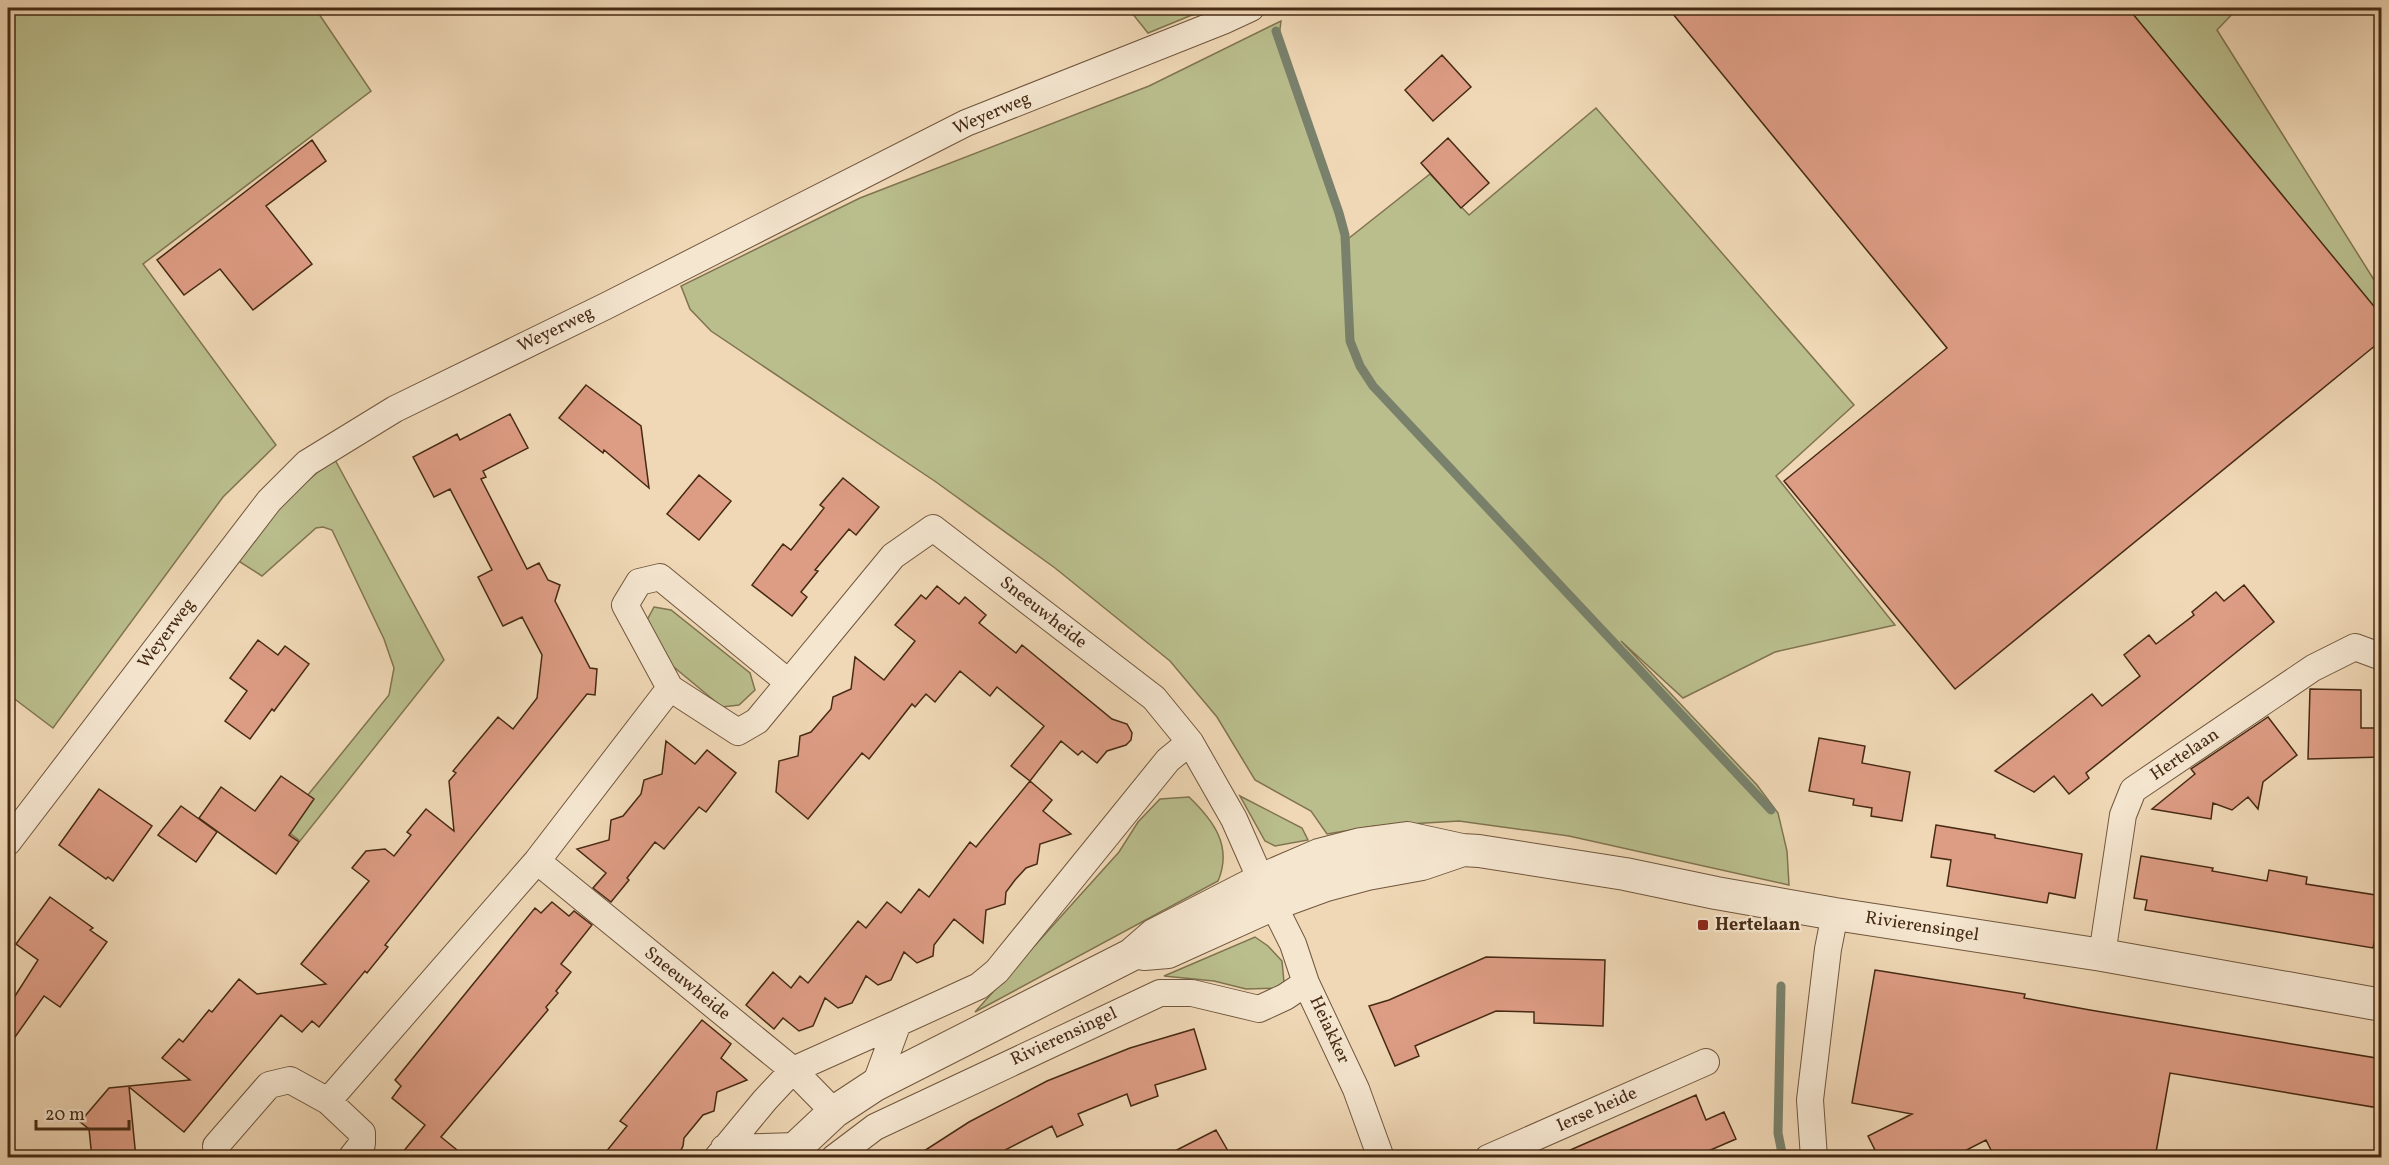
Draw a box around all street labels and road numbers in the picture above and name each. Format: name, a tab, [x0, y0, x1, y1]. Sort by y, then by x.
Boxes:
street label: Weyerweg	[949, 86, 1035, 142]
street label: Weyerweg	[514, 301, 598, 359]
street label: Sneeuwheide	[994, 571, 1092, 655]
street label: Weyerweg	[132, 594, 202, 674]
street label: Hertelaan	[2146, 723, 2225, 787]
street label: Rivierensingel	[1863, 906, 1981, 948]
street label: Sneeuwheide	[638, 941, 736, 1027]
street label: Heiakker	[1302, 992, 1356, 1068]
street label: Rivierensingel	[1007, 1001, 1121, 1073]
street label: Ierse heide	[1553, 1081, 1641, 1139]

